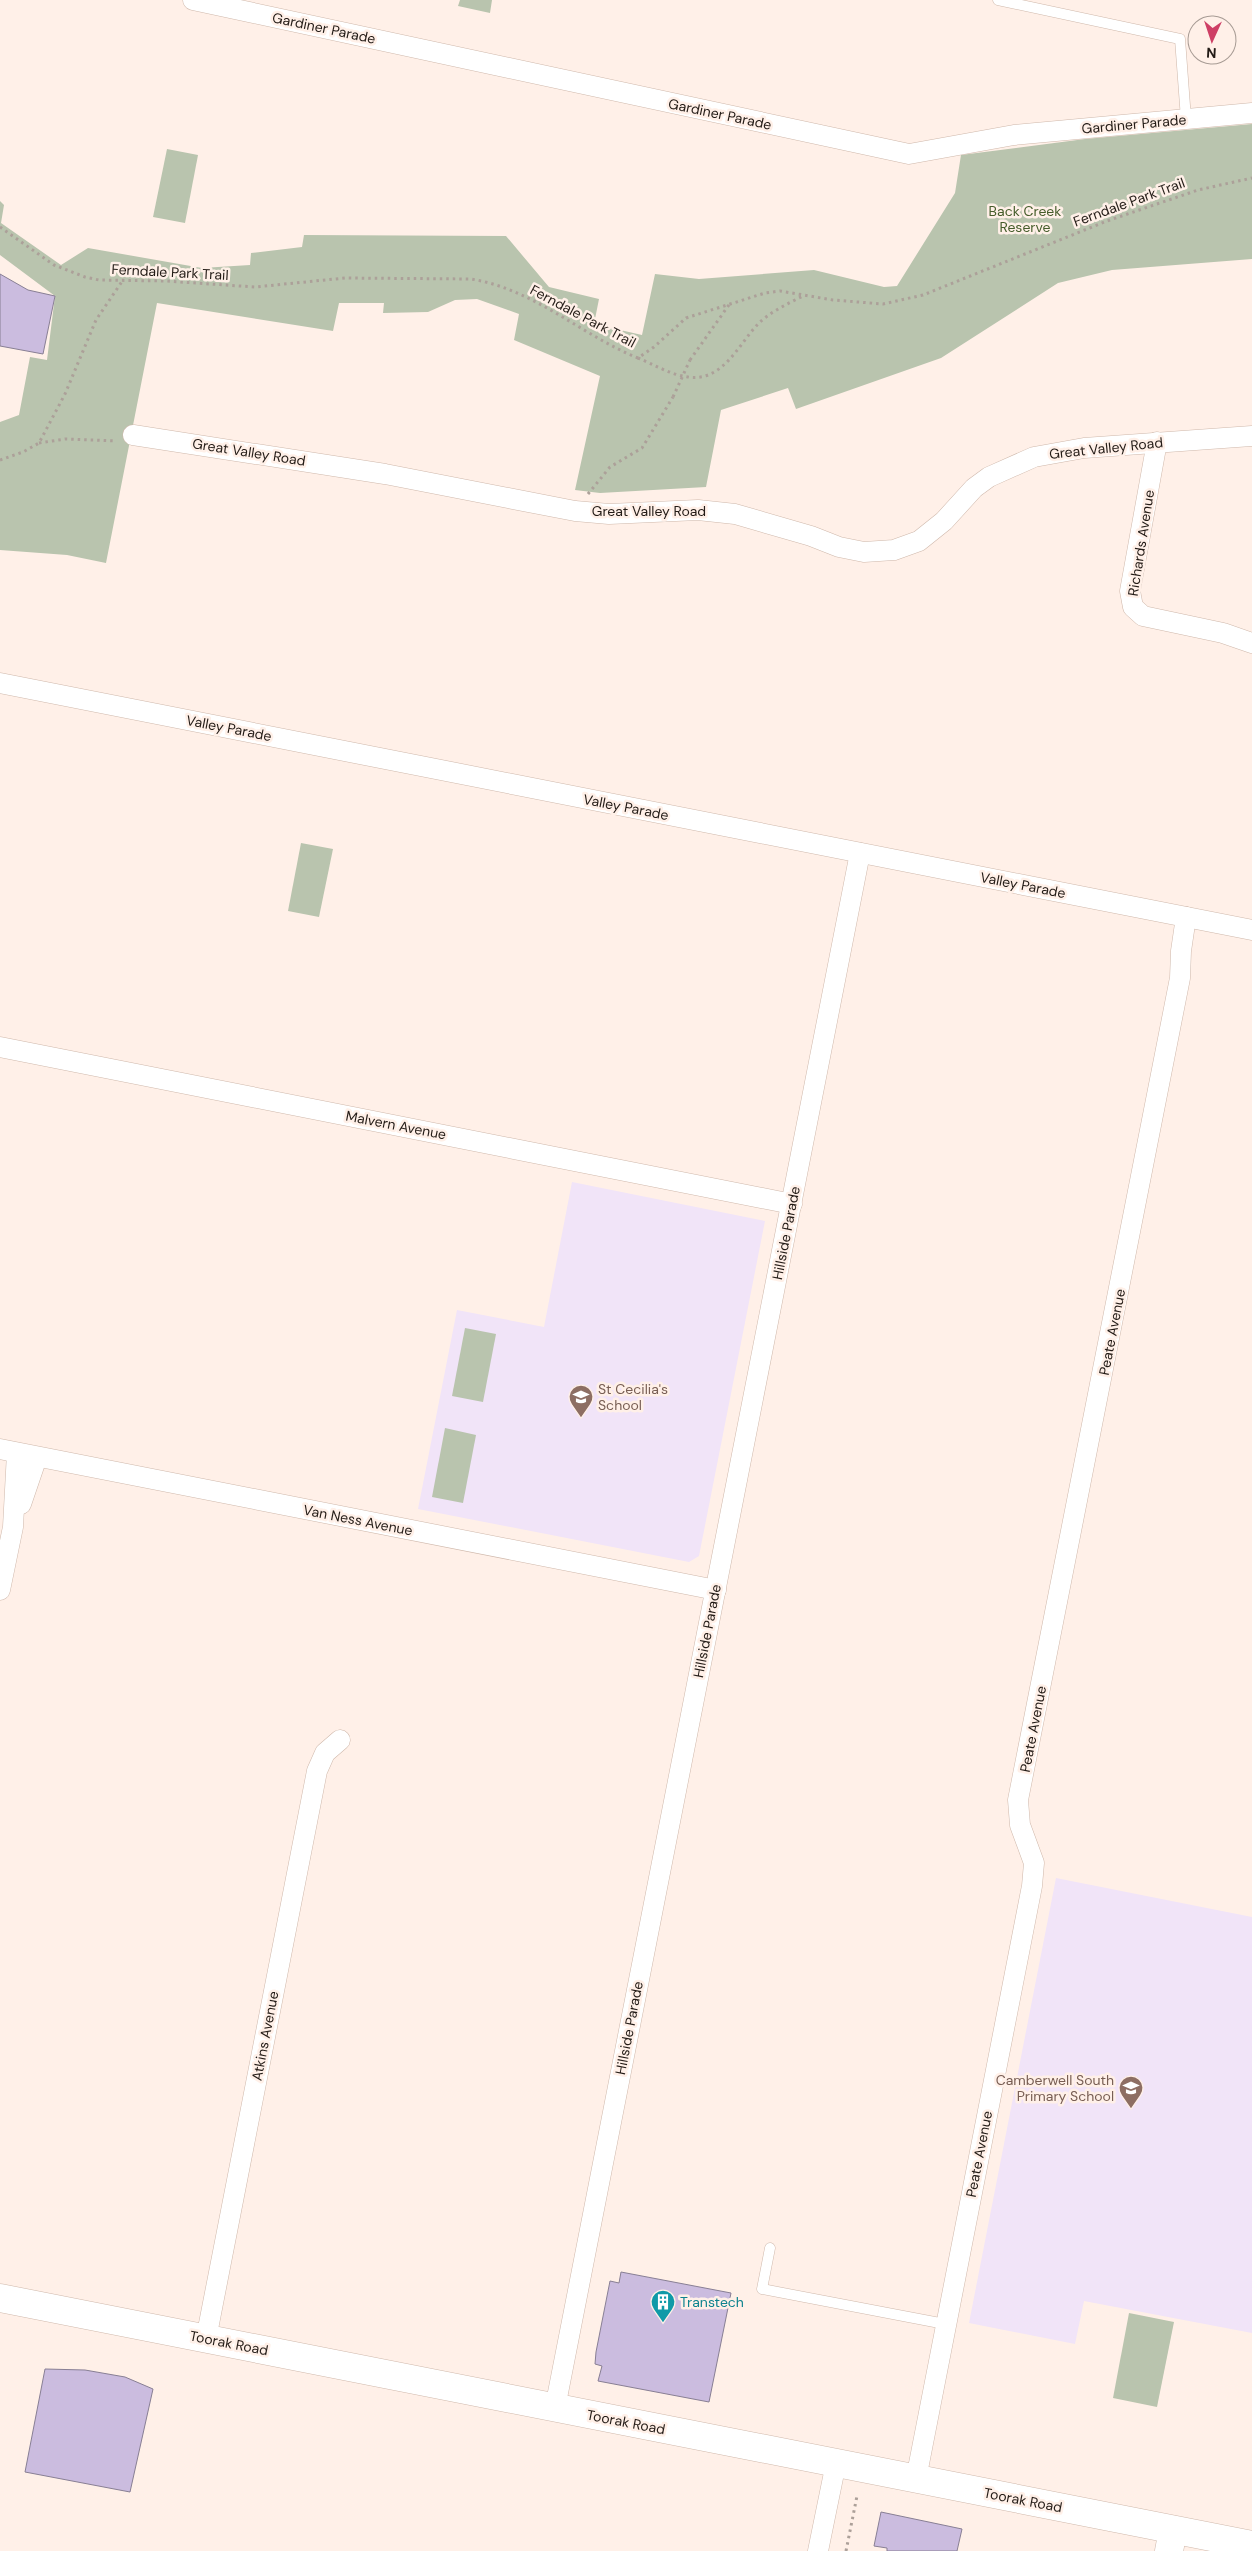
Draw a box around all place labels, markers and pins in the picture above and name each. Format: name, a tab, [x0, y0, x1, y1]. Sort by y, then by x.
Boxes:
place label: St Cecilia's School	[598, 1380, 668, 1414]
school or university icon: St Cecilia's School	[568, 1384, 594, 1418]
place label: Camberwell South Primary School	[996, 2071, 1114, 2105]
school or university icon: Camberwell South Primary School	[1118, 2075, 1144, 2109]
building icon: Transtech	[650, 2289, 676, 2323]
place label: Transtech	[680, 2293, 744, 2311]

